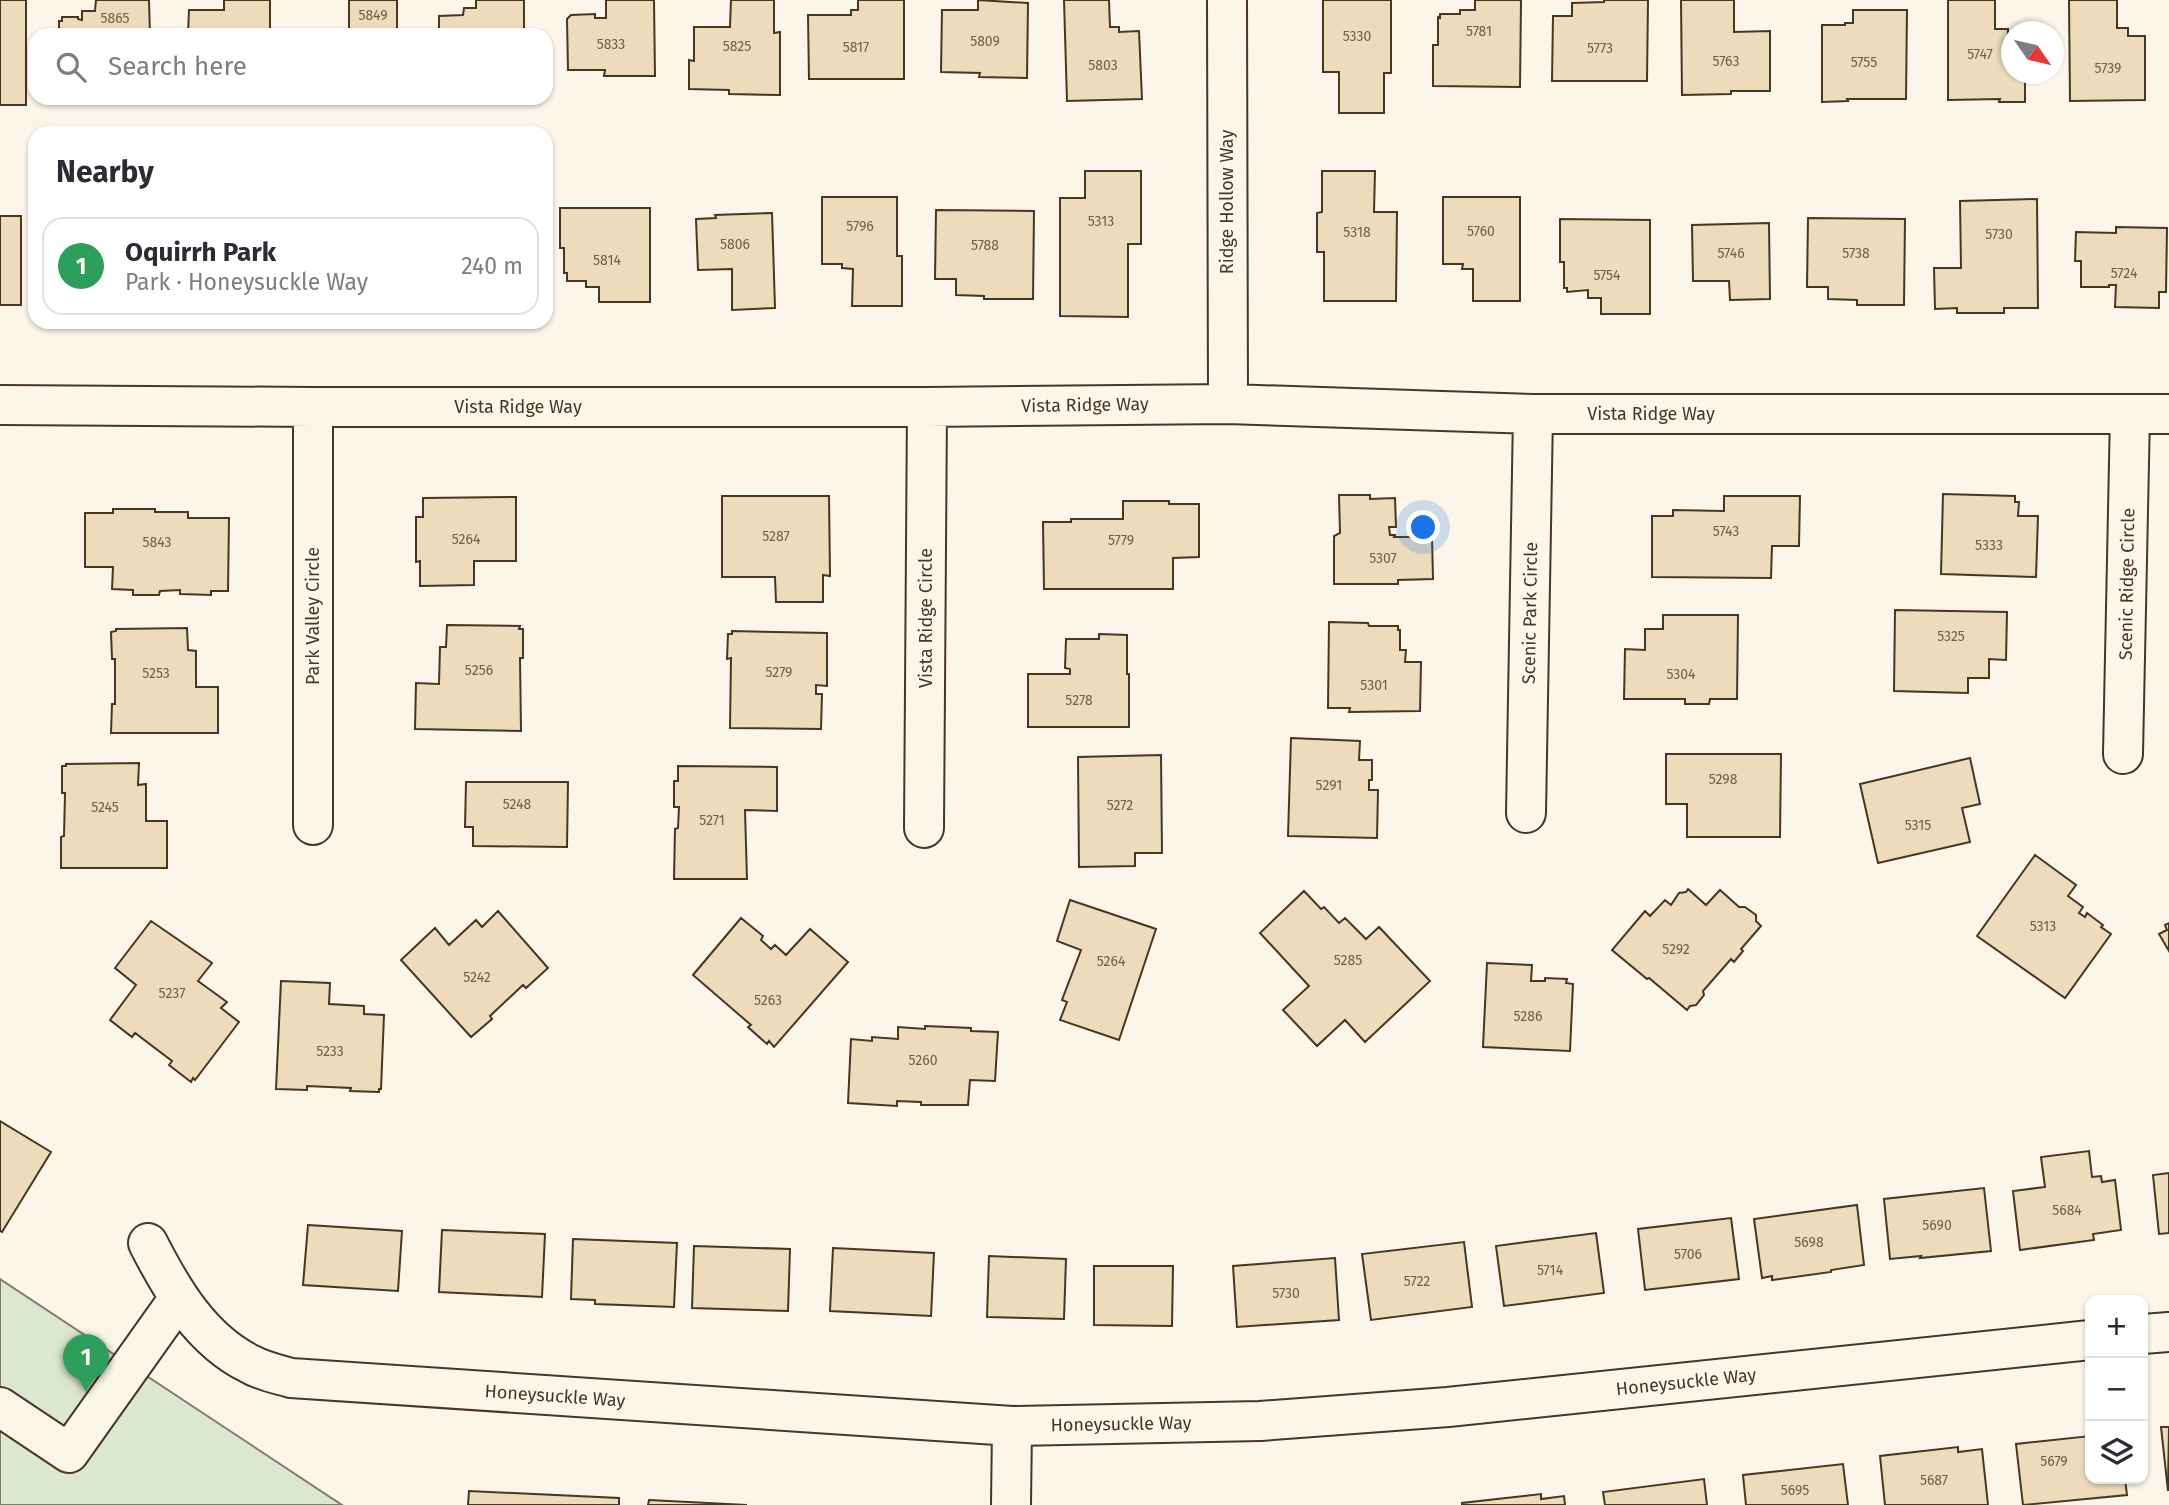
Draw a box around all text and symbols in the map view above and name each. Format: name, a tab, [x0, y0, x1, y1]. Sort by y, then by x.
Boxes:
house number: 5849	[358, 7, 388, 24]
house number: 5865	[100, 10, 130, 27]
north arrow	[2001, 21, 2064, 84]
house number: 5781	[1466, 23, 1492, 40]
search box	[28, 28, 553, 105]
house number: 5330	[1343, 28, 1372, 45]
house number: 5809	[970, 33, 1000, 50]
house number: 5833	[597, 36, 625, 53]
house number: 5825	[723, 38, 751, 55]
house number: 5817	[843, 39, 869, 56]
house number: 5773	[1587, 40, 1613, 57]
house number: 5747	[1967, 46, 1993, 63]
icon: search	[52, 48, 90, 86]
text: Search here	[108, 51, 247, 82]
house number: 5763	[1713, 53, 1739, 70]
house number: 5755	[1851, 54, 1877, 71]
house number: 5803	[1088, 57, 1118, 74]
house number: 5739	[2095, 60, 2121, 77]
street label: Ridge Hollow Way	[1216, 130, 1238, 274]
text: Nearby	[56, 154, 154, 190]
house number: 5313	[1088, 213, 1114, 230]
house number: 5796	[846, 218, 874, 235]
house number: 5760	[1467, 223, 1495, 240]
house number: 5318	[1343, 224, 1371, 241]
house number: 5730	[1985, 226, 2013, 243]
house number: 5806	[720, 236, 750, 253]
text: Oquirrh Park	[125, 237, 276, 268]
house number: 5788	[971, 237, 999, 254]
house number: 5746	[1717, 245, 1745, 262]
house number: 5738	[1842, 245, 1870, 262]
text: 1	[76, 252, 86, 280]
text: 240 m	[461, 252, 523, 280]
house number: 5814	[593, 252, 621, 269]
house number: 5724	[2111, 265, 2138, 282]
house number: 5754	[1593, 267, 1621, 284]
text: Park · Honeysuckle Way	[125, 268, 368, 296]
street label: Vista Ridge Way	[1021, 393, 1149, 417]
street label: Vista Ridge Way	[454, 396, 582, 418]
street label: Vista Ridge Way	[1587, 403, 1715, 425]
street label: Scenic Ridge Circle	[2115, 508, 2139, 660]
your location	[1406, 510, 1440, 544]
house number: 5743	[1713, 523, 1739, 540]
house number: 5287	[762, 528, 790, 545]
house number: 5264	[452, 531, 481, 548]
house number: 5779	[1108, 532, 1134, 549]
house number: 5843	[143, 534, 171, 551]
house number: 5333	[1975, 537, 2003, 554]
street label: Scenic Park Circle	[1518, 542, 1542, 684]
street label: Park Valley Circle	[302, 547, 324, 685]
street label: Vista Ridge Circle	[915, 548, 937, 688]
house number: 5307	[1369, 550, 1397, 567]
house number: 5325	[1937, 628, 1965, 645]
house number: 5256	[465, 662, 493, 679]
house number: 5279	[766, 664, 792, 681]
house number: 5253	[142, 665, 170, 682]
house number: 5304	[1666, 666, 1696, 683]
house number: 5301	[1360, 677, 1388, 694]
house number: 5278	[1065, 692, 1093, 709]
house number: 5298	[1709, 771, 1738, 788]
house number: 5291	[1316, 777, 1342, 794]
house number: 5248	[503, 796, 532, 813]
house number: 5272	[1107, 797, 1133, 814]
house number: 5245	[91, 799, 119, 816]
house number: 5271	[699, 812, 725, 829]
house number: 5315	[1905, 817, 1931, 834]
house number: 5313	[2030, 918, 2056, 935]
house number: 5292	[1662, 941, 1690, 958]
house number: 5285	[1334, 952, 1362, 969]
house number: 5264	[1097, 953, 1126, 970]
house number: 5242	[463, 969, 491, 986]
house number: 5237	[159, 985, 185, 1002]
house number: 5263	[754, 992, 782, 1009]
house number: 5286	[1514, 1008, 1542, 1025]
house number: 5233	[316, 1043, 344, 1060]
house number: 5260	[908, 1052, 938, 1069]
house number: 5684	[2052, 1202, 2082, 1219]
house number: 5690	[1922, 1217, 1952, 1234]
house number: 5698	[1794, 1234, 1824, 1251]
house number: 5706	[1674, 1246, 1702, 1263]
house number: 5714	[1537, 1262, 1564, 1279]
house number: 5722	[1404, 1273, 1430, 1290]
house number: 5730	[1272, 1285, 1300, 1302]
map controls	[2085, 1295, 2148, 1484]
button: +	[2085, 1295, 2148, 1358]
pin: 1	[63, 1334, 109, 1392]
button: −	[2085, 1358, 2148, 1421]
street label: Honeysuckle Way	[1615, 1364, 1757, 1400]
street label: Honeysuckle Way	[484, 1380, 626, 1412]
street label: Honeysuckle Way	[1050, 1412, 1192, 1436]
button: layers	[2085, 1421, 2148, 1484]
house number: 5679	[2040, 1453, 2068, 1470]
house number: 5687	[1920, 1472, 1948, 1489]
house number: 5695	[1781, 1482, 1809, 1499]

